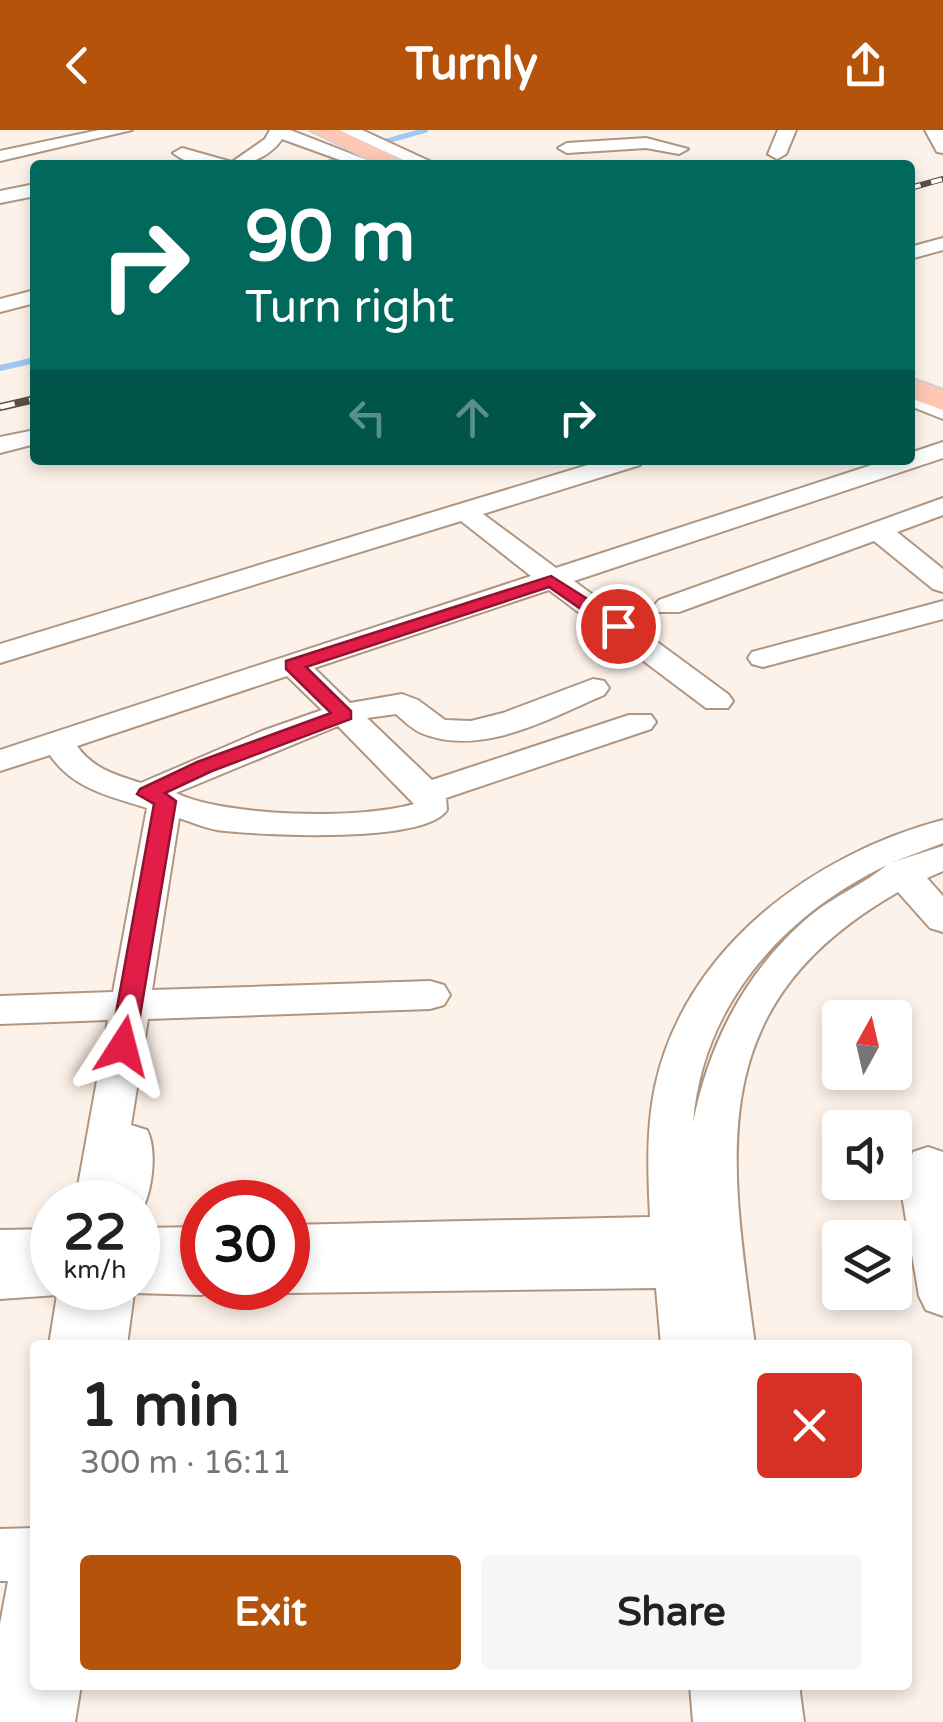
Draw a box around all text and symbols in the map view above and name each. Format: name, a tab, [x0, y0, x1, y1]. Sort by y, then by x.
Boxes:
icon: back	[50, 38, 105, 93]
text: Turnly	[405, 38, 538, 92]
icon: share	[838, 38, 893, 93]
text: 90 m	[245, 196, 415, 280]
icon: right	[80, 200, 210, 330]
text: Turn right	[245, 281, 454, 335]
icon: left	[340, 390, 395, 445]
icon: ahead	[445, 390, 500, 445]
icon: right	[550, 390, 605, 445]
pin	[576, 584, 661, 669]
icon: arrive	[591, 599, 646, 654]
position arrow	[71, 994, 175, 1098]
north arrow	[822, 1000, 912, 1090]
map controls	[822, 1000, 912, 1310]
button: sound	[822, 1110, 912, 1200]
speed limit sign: 30	[180, 1180, 310, 1310]
text: 22	[64, 1203, 126, 1263]
button: layers	[822, 1220, 912, 1310]
text: km/h	[64, 1255, 126, 1285]
text: 1 min	[80, 1370, 240, 1442]
button: close	[757, 1373, 862, 1478]
text: 300 m · 16:11	[80, 1444, 292, 1482]
button: Exit	[80, 1555, 461, 1670]
button: Share	[481, 1555, 862, 1670]

